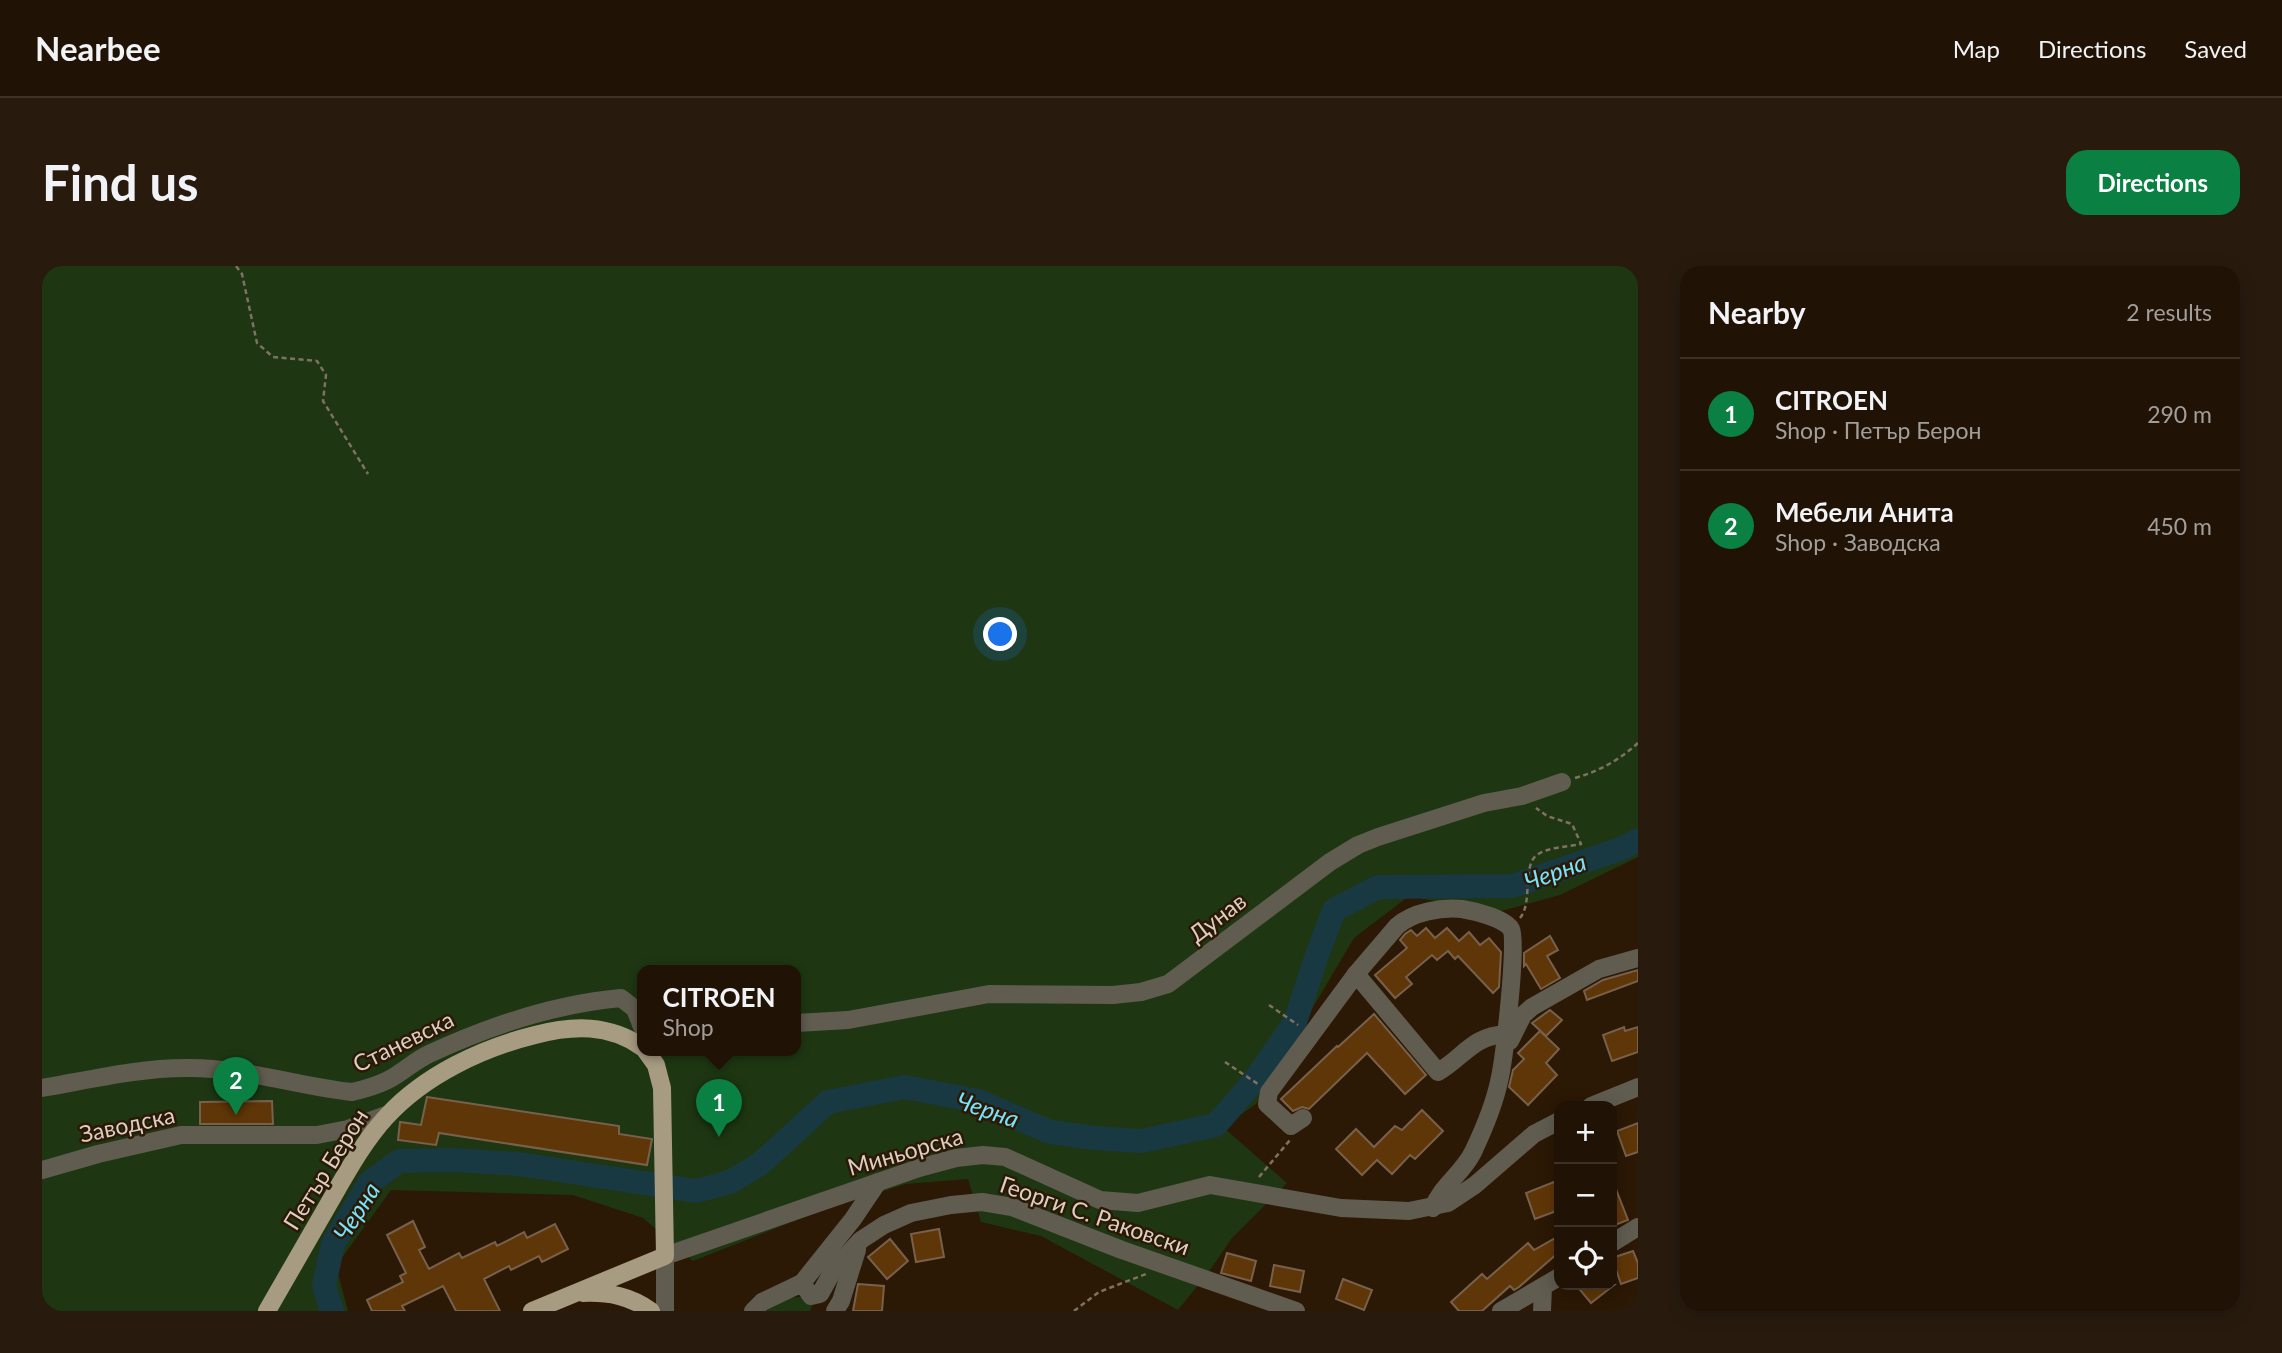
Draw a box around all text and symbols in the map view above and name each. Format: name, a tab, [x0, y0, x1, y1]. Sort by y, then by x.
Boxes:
text: Nearbee	[35, 28, 161, 68]
text: Map	[1953, 34, 2000, 63]
text: Directions	[2038, 34, 2146, 63]
text: Saved	[2184, 34, 2247, 63]
button: Directions	[2066, 150, 2240, 215]
text: Find us	[42, 153, 199, 211]
text: Nearby	[1708, 294, 1806, 330]
text: 2 results	[2126, 298, 2212, 326]
text: CITROEN	[1775, 384, 1888, 416]
text: 1	[1724, 400, 1738, 428]
text: 290 m	[2147, 400, 2212, 428]
text: Shop · Петър Берон	[1775, 416, 1981, 444]
text: Мебели Анита	[1775, 496, 1954, 528]
text: 2	[1724, 512, 1738, 540]
text: 450 m	[2147, 512, 2212, 540]
text: Shop · Заводска	[1775, 528, 1941, 556]
your location	[983, 617, 1017, 651]
water label: Черна	[1520, 846, 1590, 896]
street label: Дунав	[1183, 886, 1251, 948]
popup	[637, 965, 801, 1056]
text: CITROEN	[663, 981, 775, 1013]
street label: Станевска	[348, 1005, 458, 1077]
text: Shop	[663, 1013, 714, 1041]
pin: 2	[213, 1057, 259, 1115]
pin: 1	[696, 1079, 742, 1137]
water label: Черна	[953, 1085, 1023, 1133]
street label: Заводска	[77, 1100, 177, 1148]
map controls	[1554, 1101, 1617, 1290]
button: +	[1554, 1101, 1617, 1164]
street label: Петър Берон	[277, 1103, 373, 1235]
street label: Миньорска	[844, 1121, 966, 1181]
button: −	[1554, 1164, 1617, 1227]
street label: Георги С. Раковски	[997, 1169, 1193, 1261]
water label: Черна	[327, 1176, 385, 1246]
button: locate	[1554, 1227, 1617, 1290]

